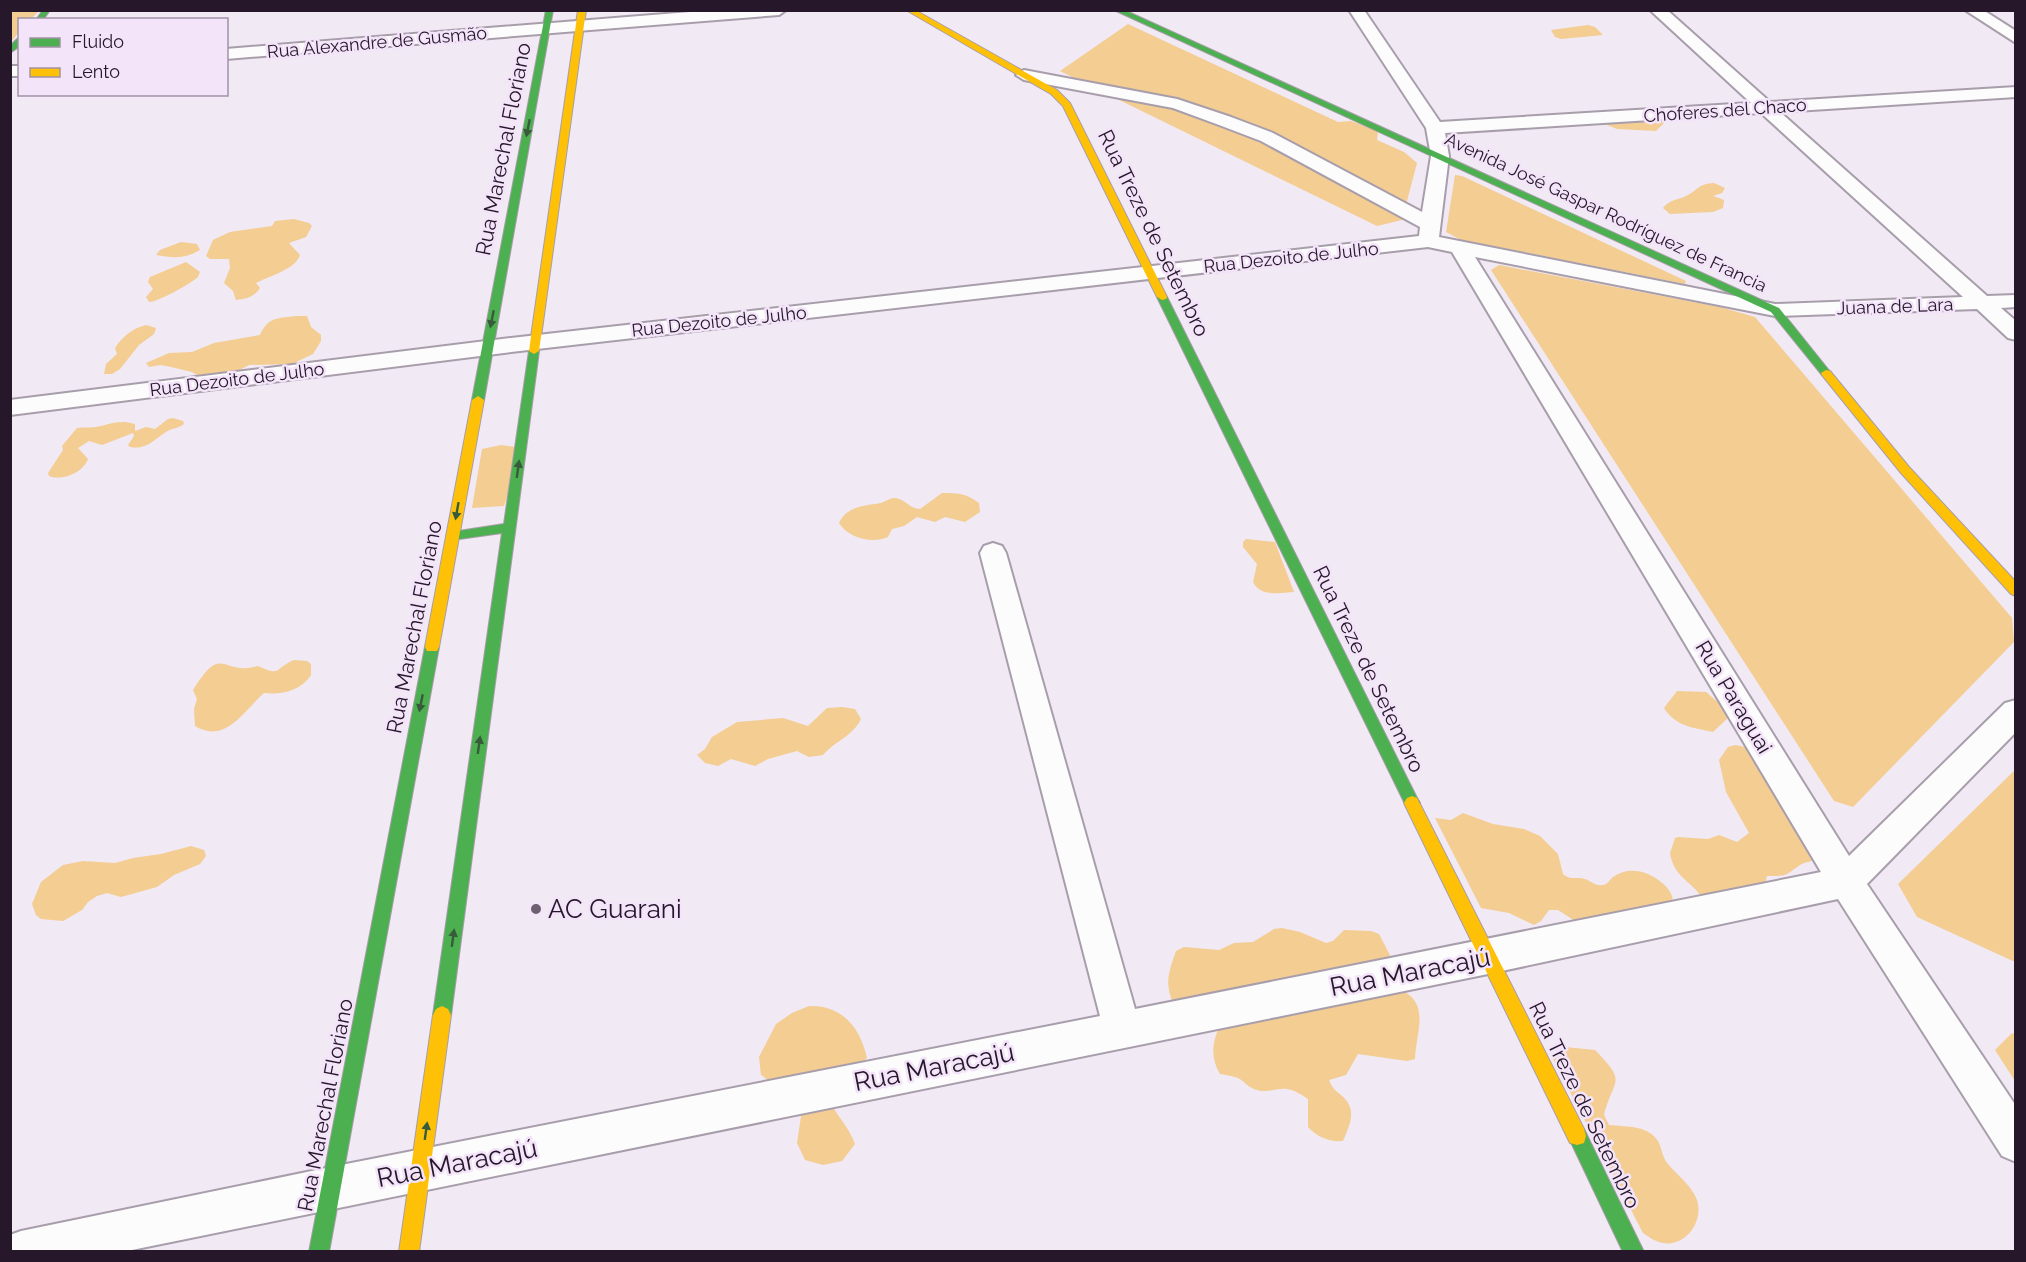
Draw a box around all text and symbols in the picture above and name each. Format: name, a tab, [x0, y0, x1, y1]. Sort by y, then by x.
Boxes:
legend	[18, 18, 228, 96]
street label: Rua Alexandre de Gusmão	[266, 22, 488, 62]
text: Fluido	[72, 31, 124, 52]
street label: Rua Marechal Floriano	[470, 40, 536, 258]
text: Lento	[72, 61, 120, 82]
street label: Choferes del Chaco	[1643, 94, 1807, 126]
one-way arrow	[523, 118, 532, 137]
street label: Rua Treze de Setembro	[1093, 126, 1215, 340]
street label: Avenida José Gaspar Rodríguez de Francia	[1442, 128, 1770, 296]
street label: Rua Dezoito de Julho	[1203, 237, 1380, 277]
street label: Juana de Lara	[1836, 293, 1954, 319]
street label: Rua Dezoito de Julho	[631, 301, 808, 341]
one-way arrow	[488, 310, 497, 329]
street label: Rua Dezoito de Julho	[149, 358, 326, 400]
one-way arrow	[513, 459, 523, 478]
one-way arrow	[452, 502, 461, 521]
street label: Rua Marechal Floriano	[381, 518, 447, 736]
street label: Rua Treze de Setembro	[1308, 562, 1430, 776]
street label: Rua Paraguai	[1690, 636, 1778, 758]
one-way arrow	[416, 694, 425, 713]
one-way arrow	[475, 735, 484, 754]
place label: AC Guarani	[548, 894, 682, 924]
marker: AC Guarani	[529, 902, 543, 916]
one-way arrow	[448, 928, 457, 947]
street label: Rua Maracajú	[1327, 942, 1493, 1002]
street label: Rua Marechal Floriano	[292, 996, 358, 1214]
street label: Rua Treze de Setembro	[1524, 998, 1646, 1212]
street label: Rua Maracajú	[851, 1037, 1017, 1097]
one-way arrow	[421, 1122, 430, 1141]
street label: Rua Maracajú	[374, 1133, 540, 1193]

